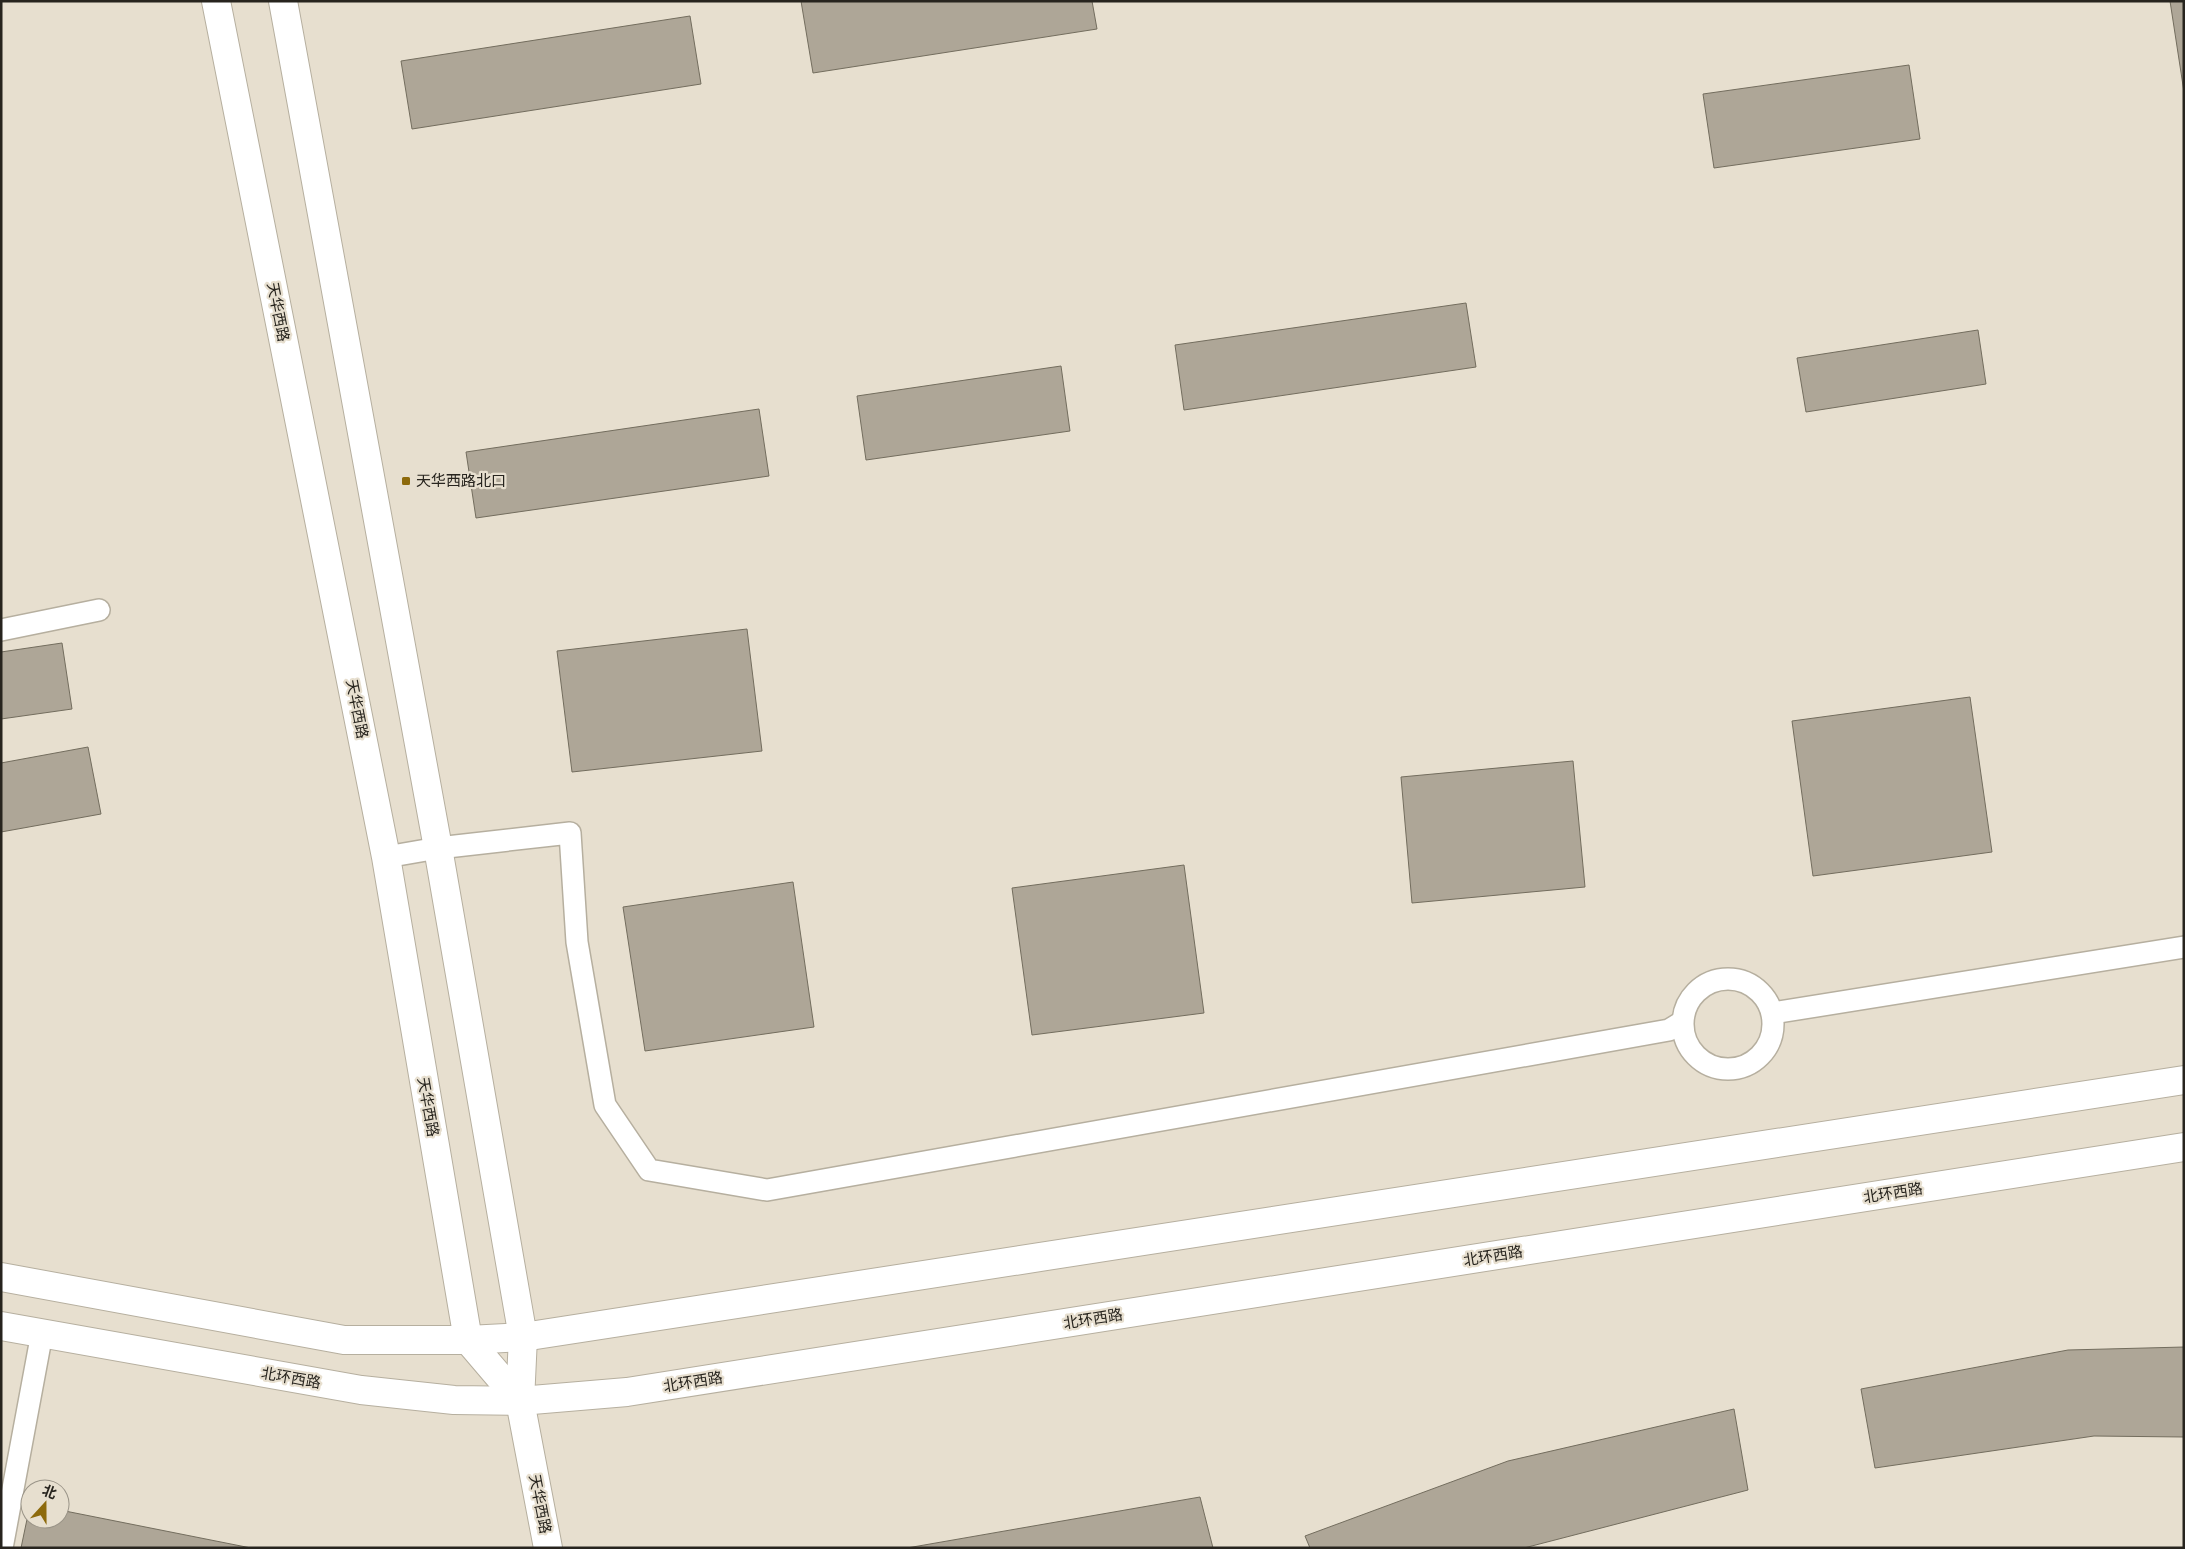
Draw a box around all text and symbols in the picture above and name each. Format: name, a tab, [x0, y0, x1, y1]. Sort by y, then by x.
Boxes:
street label: 天华西路	[262, 281, 294, 343]
place label: 天华西路北口	[416, 471, 506, 491]
marker: 天华西路北口	[400, 475, 412, 487]
street label: 天华西路	[341, 678, 373, 740]
street label: 天华西路	[413, 1076, 443, 1138]
street label: 北环西路	[1862, 1178, 1924, 1208]
street label: 北环西路	[1462, 1241, 1524, 1271]
street label: 北环西路	[1062, 1304, 1124, 1334]
street label: 北环西路	[260, 1363, 322, 1393]
street label: 北环西路	[662, 1367, 724, 1397]
street label: 天华西路	[524, 1473, 556, 1535]
north arrow	[20, 1479, 70, 1529]
text: 北	[40, 1481, 59, 1504]

